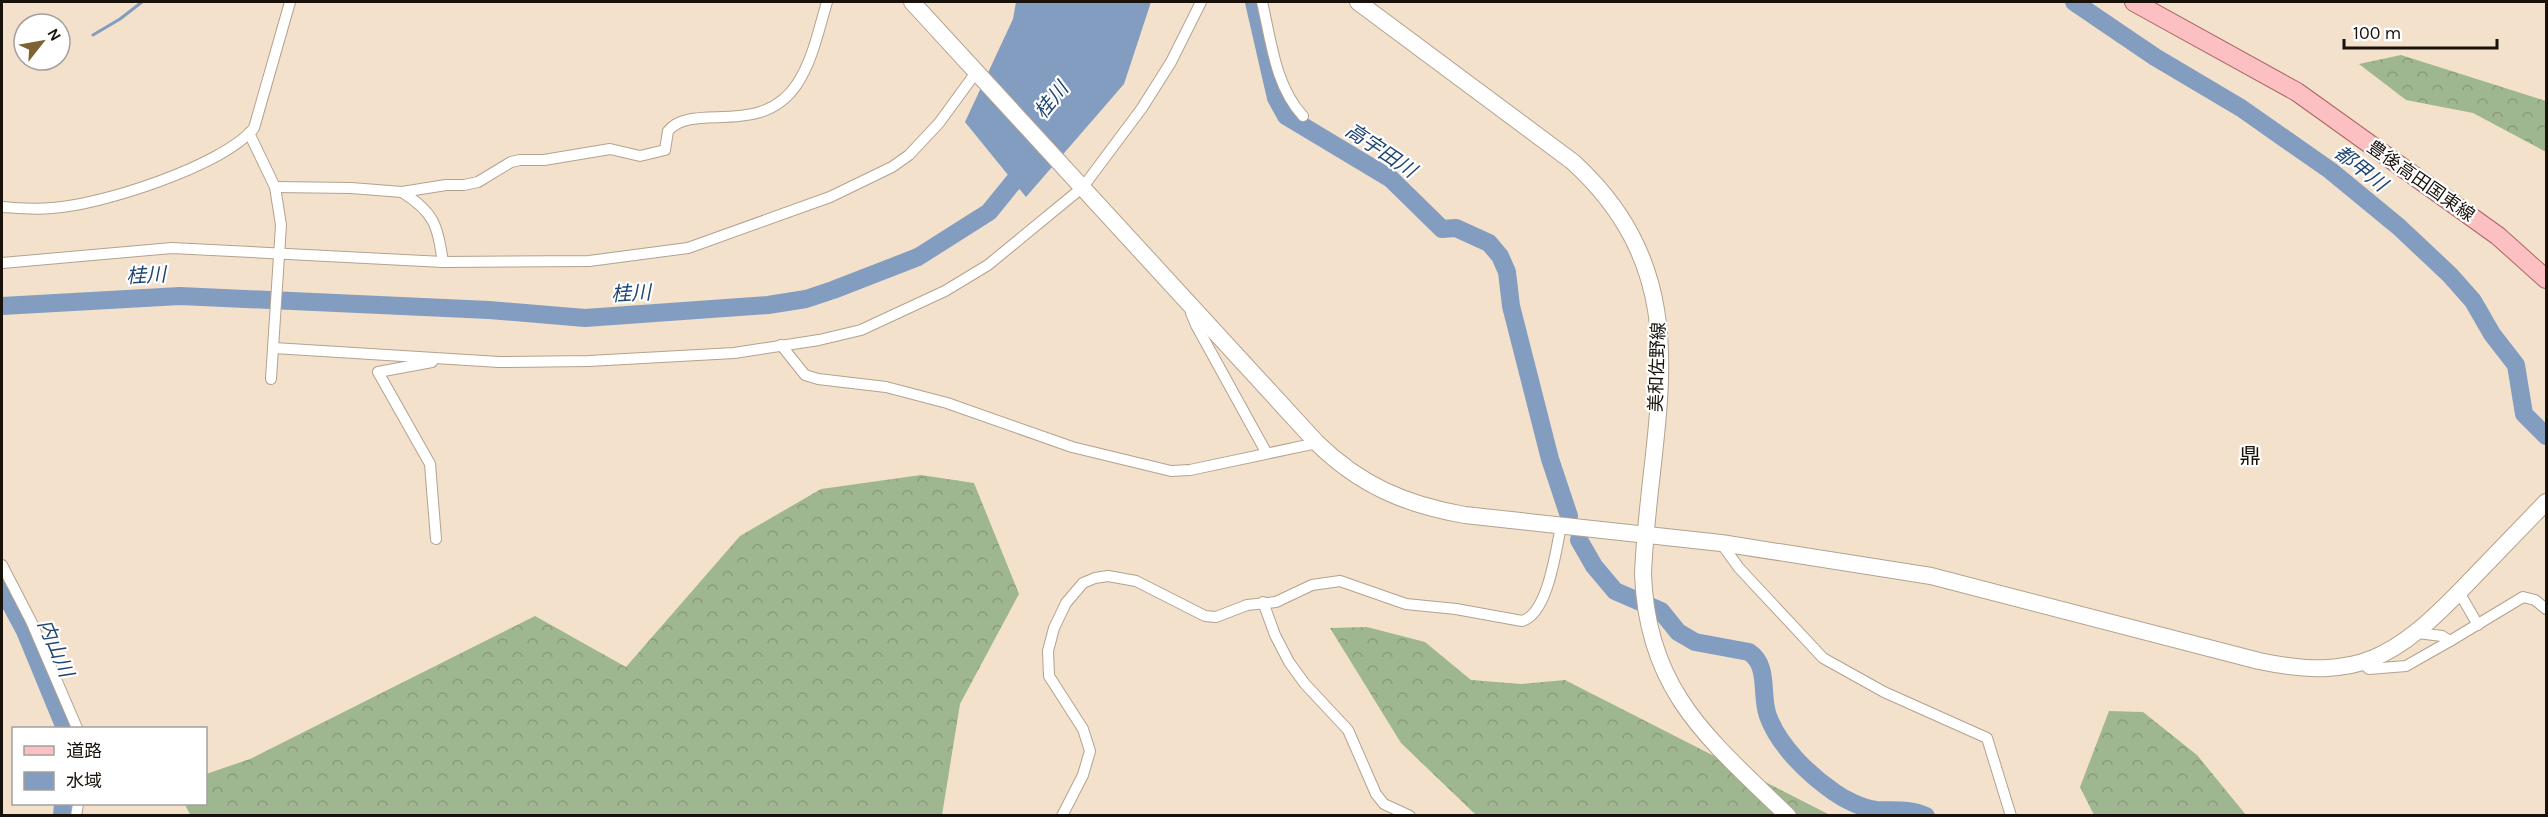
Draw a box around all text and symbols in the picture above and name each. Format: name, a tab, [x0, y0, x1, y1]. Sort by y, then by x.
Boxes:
north arrow	[12, 12, 72, 72]
scale bar	[2344, 12, 2497, 50]
text: 100 m	[2353, 22, 2401, 44]
text: N	[43, 25, 66, 44]
water label: 桂川	[1030, 76, 1074, 123]
water label: 高宇田川	[1341, 119, 1422, 183]
street label: 豊後高田国東線	[2363, 136, 2479, 226]
water label: 都甲川	[2330, 141, 2393, 197]
water label: 桂川	[125, 263, 169, 288]
water label: 桂川	[610, 281, 654, 306]
street label: 美和佐野線	[1644, 322, 1670, 412]
district label: 鼎	[2240, 444, 2261, 468]
water label: 内山川	[33, 616, 79, 682]
legend	[12, 727, 207, 805]
text: 道路	[66, 740, 102, 762]
text: 水域	[66, 770, 102, 792]

